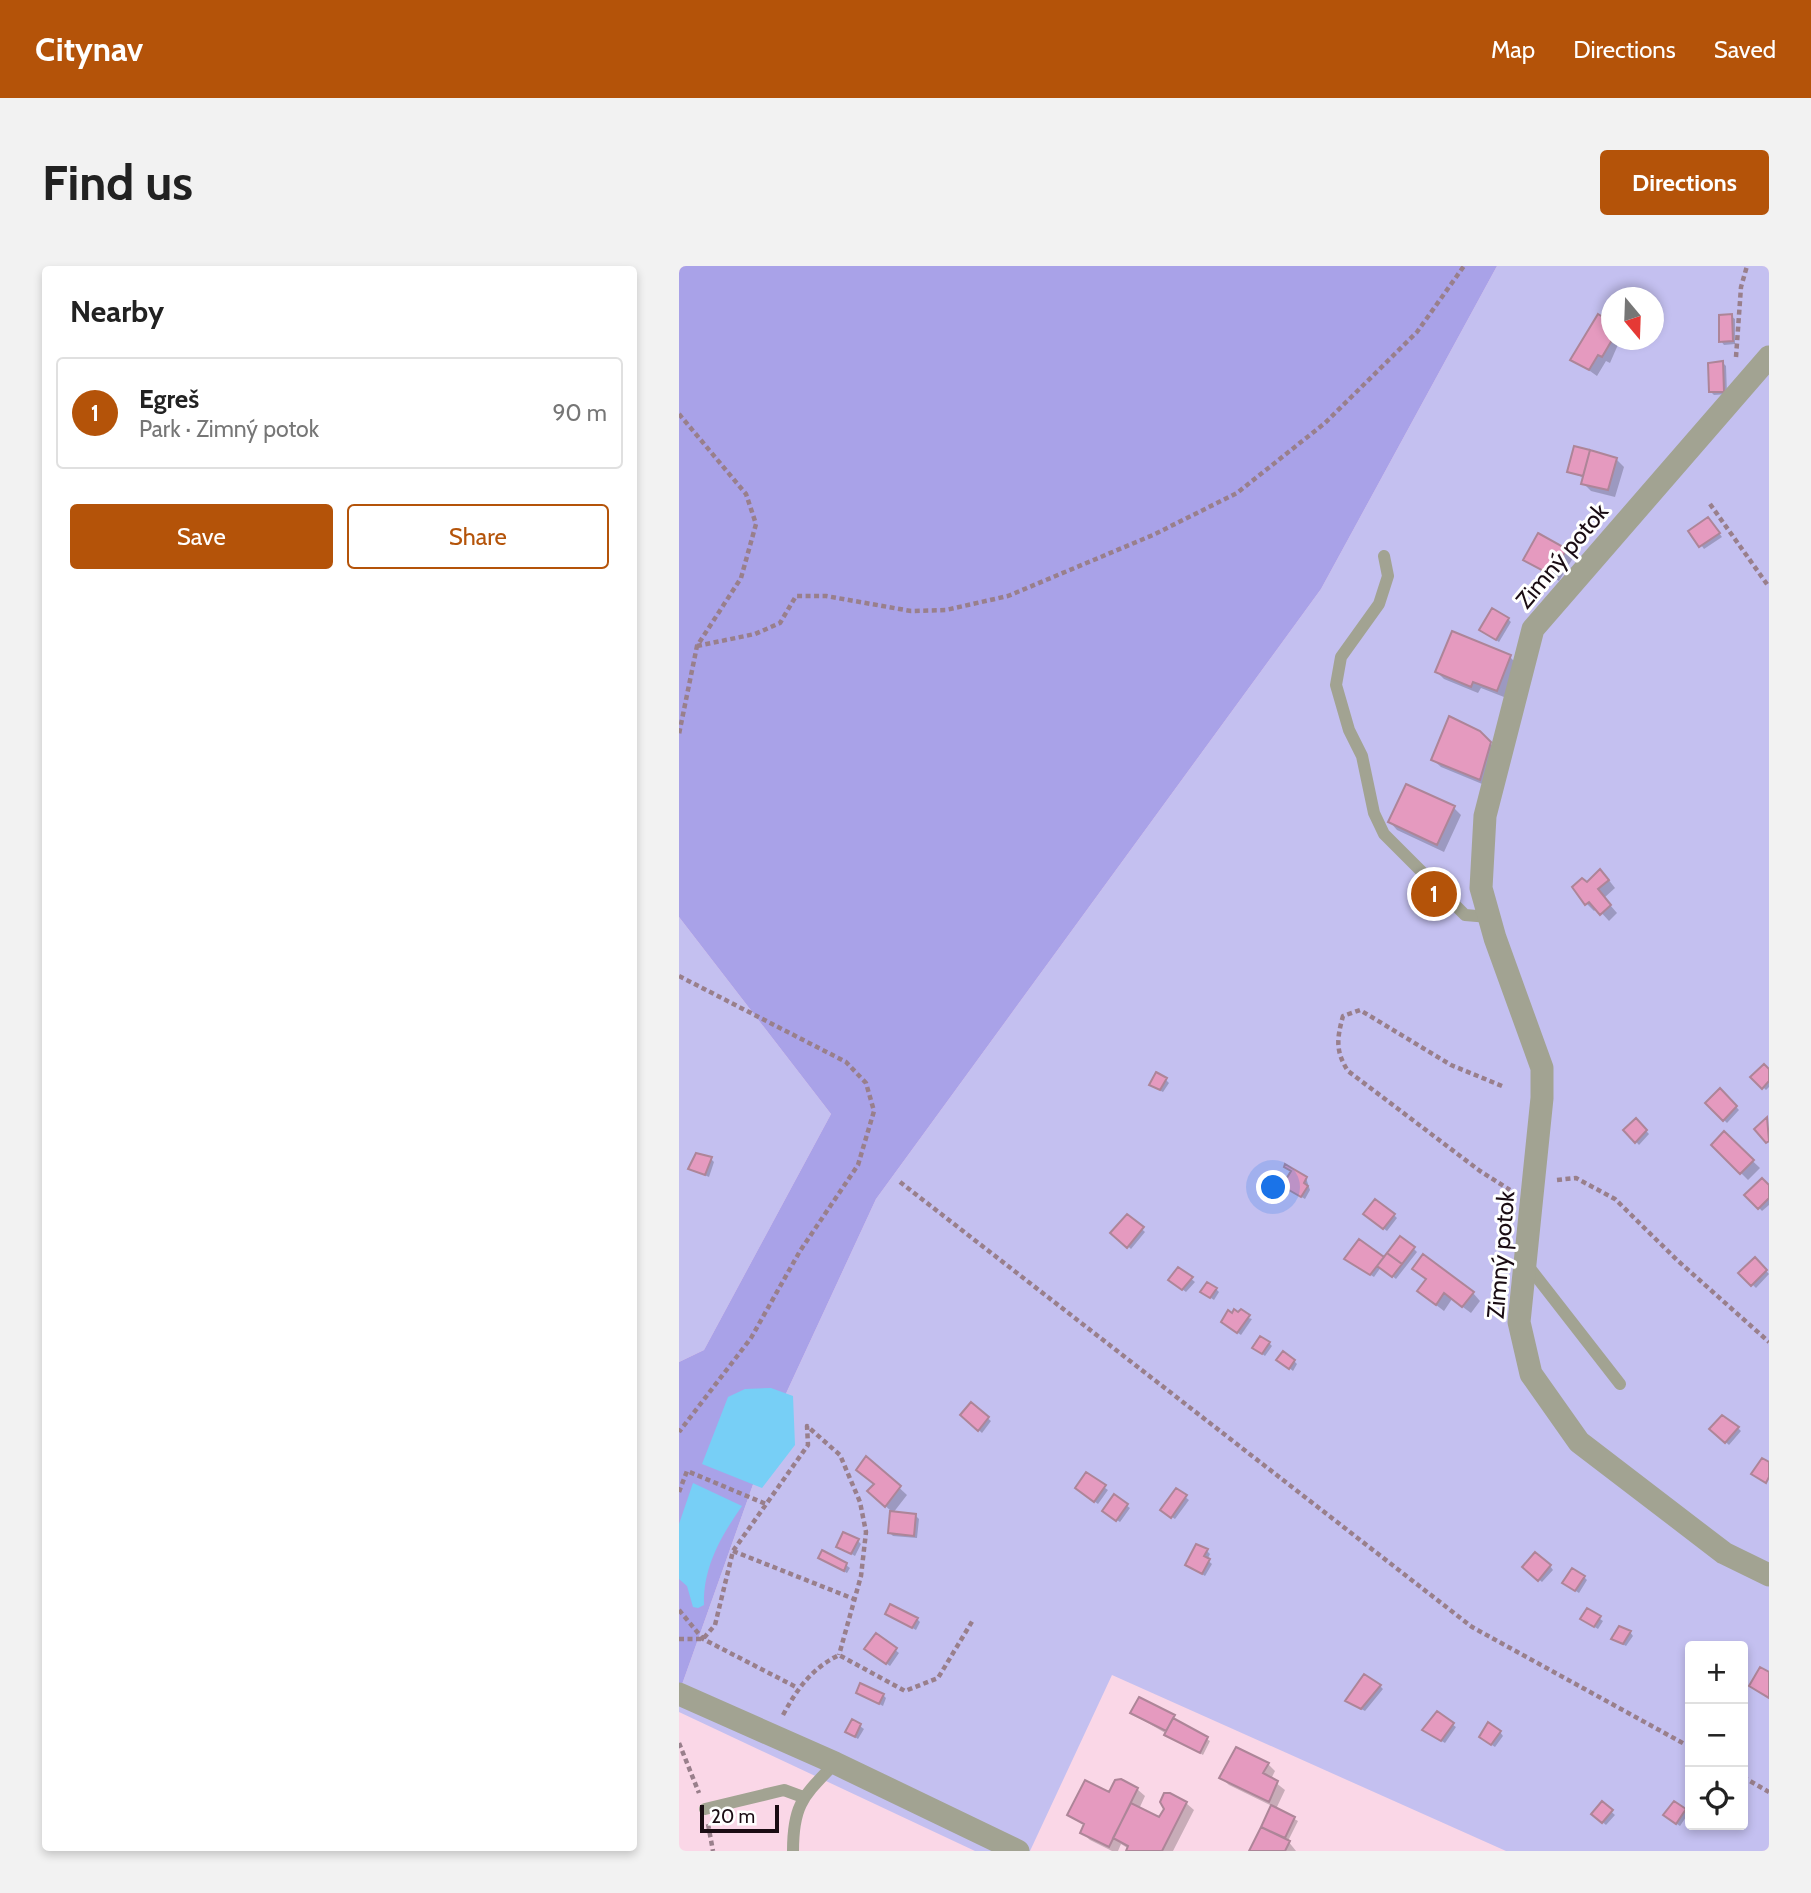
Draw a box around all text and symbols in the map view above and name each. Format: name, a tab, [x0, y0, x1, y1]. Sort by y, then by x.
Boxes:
text: Citynav	[35, 29, 143, 69]
text: Map	[1491, 35, 1535, 64]
text: Directions	[1573, 35, 1676, 64]
text: Saved	[1714, 35, 1776, 64]
button: Directions	[1600, 150, 1769, 215]
text: Find us	[42, 153, 193, 212]
north arrow	[1601, 287, 1664, 350]
text: Nearby	[70, 293, 164, 330]
text: Egreš	[139, 383, 199, 415]
text: 1	[91, 399, 99, 427]
text: 90 m	[553, 399, 607, 427]
text: Park · Zimný potok	[139, 415, 319, 443]
street label: Zimný potok	[1509, 497, 1614, 614]
button: Save	[70, 504, 333, 569]
button: Share	[347, 504, 609, 569]
pin: 1	[1411, 868, 1457, 920]
your location	[1256, 1170, 1290, 1204]
street label: Zimný potok	[1480, 1190, 1521, 1320]
map controls	[1685, 1641, 1748, 1830]
button: +	[1685, 1641, 1748, 1704]
button: −	[1685, 1704, 1748, 1767]
button: locate	[1685, 1767, 1748, 1830]
scale bar	[700, 1802, 779, 1834]
text: 20 m	[711, 1805, 755, 1828]

